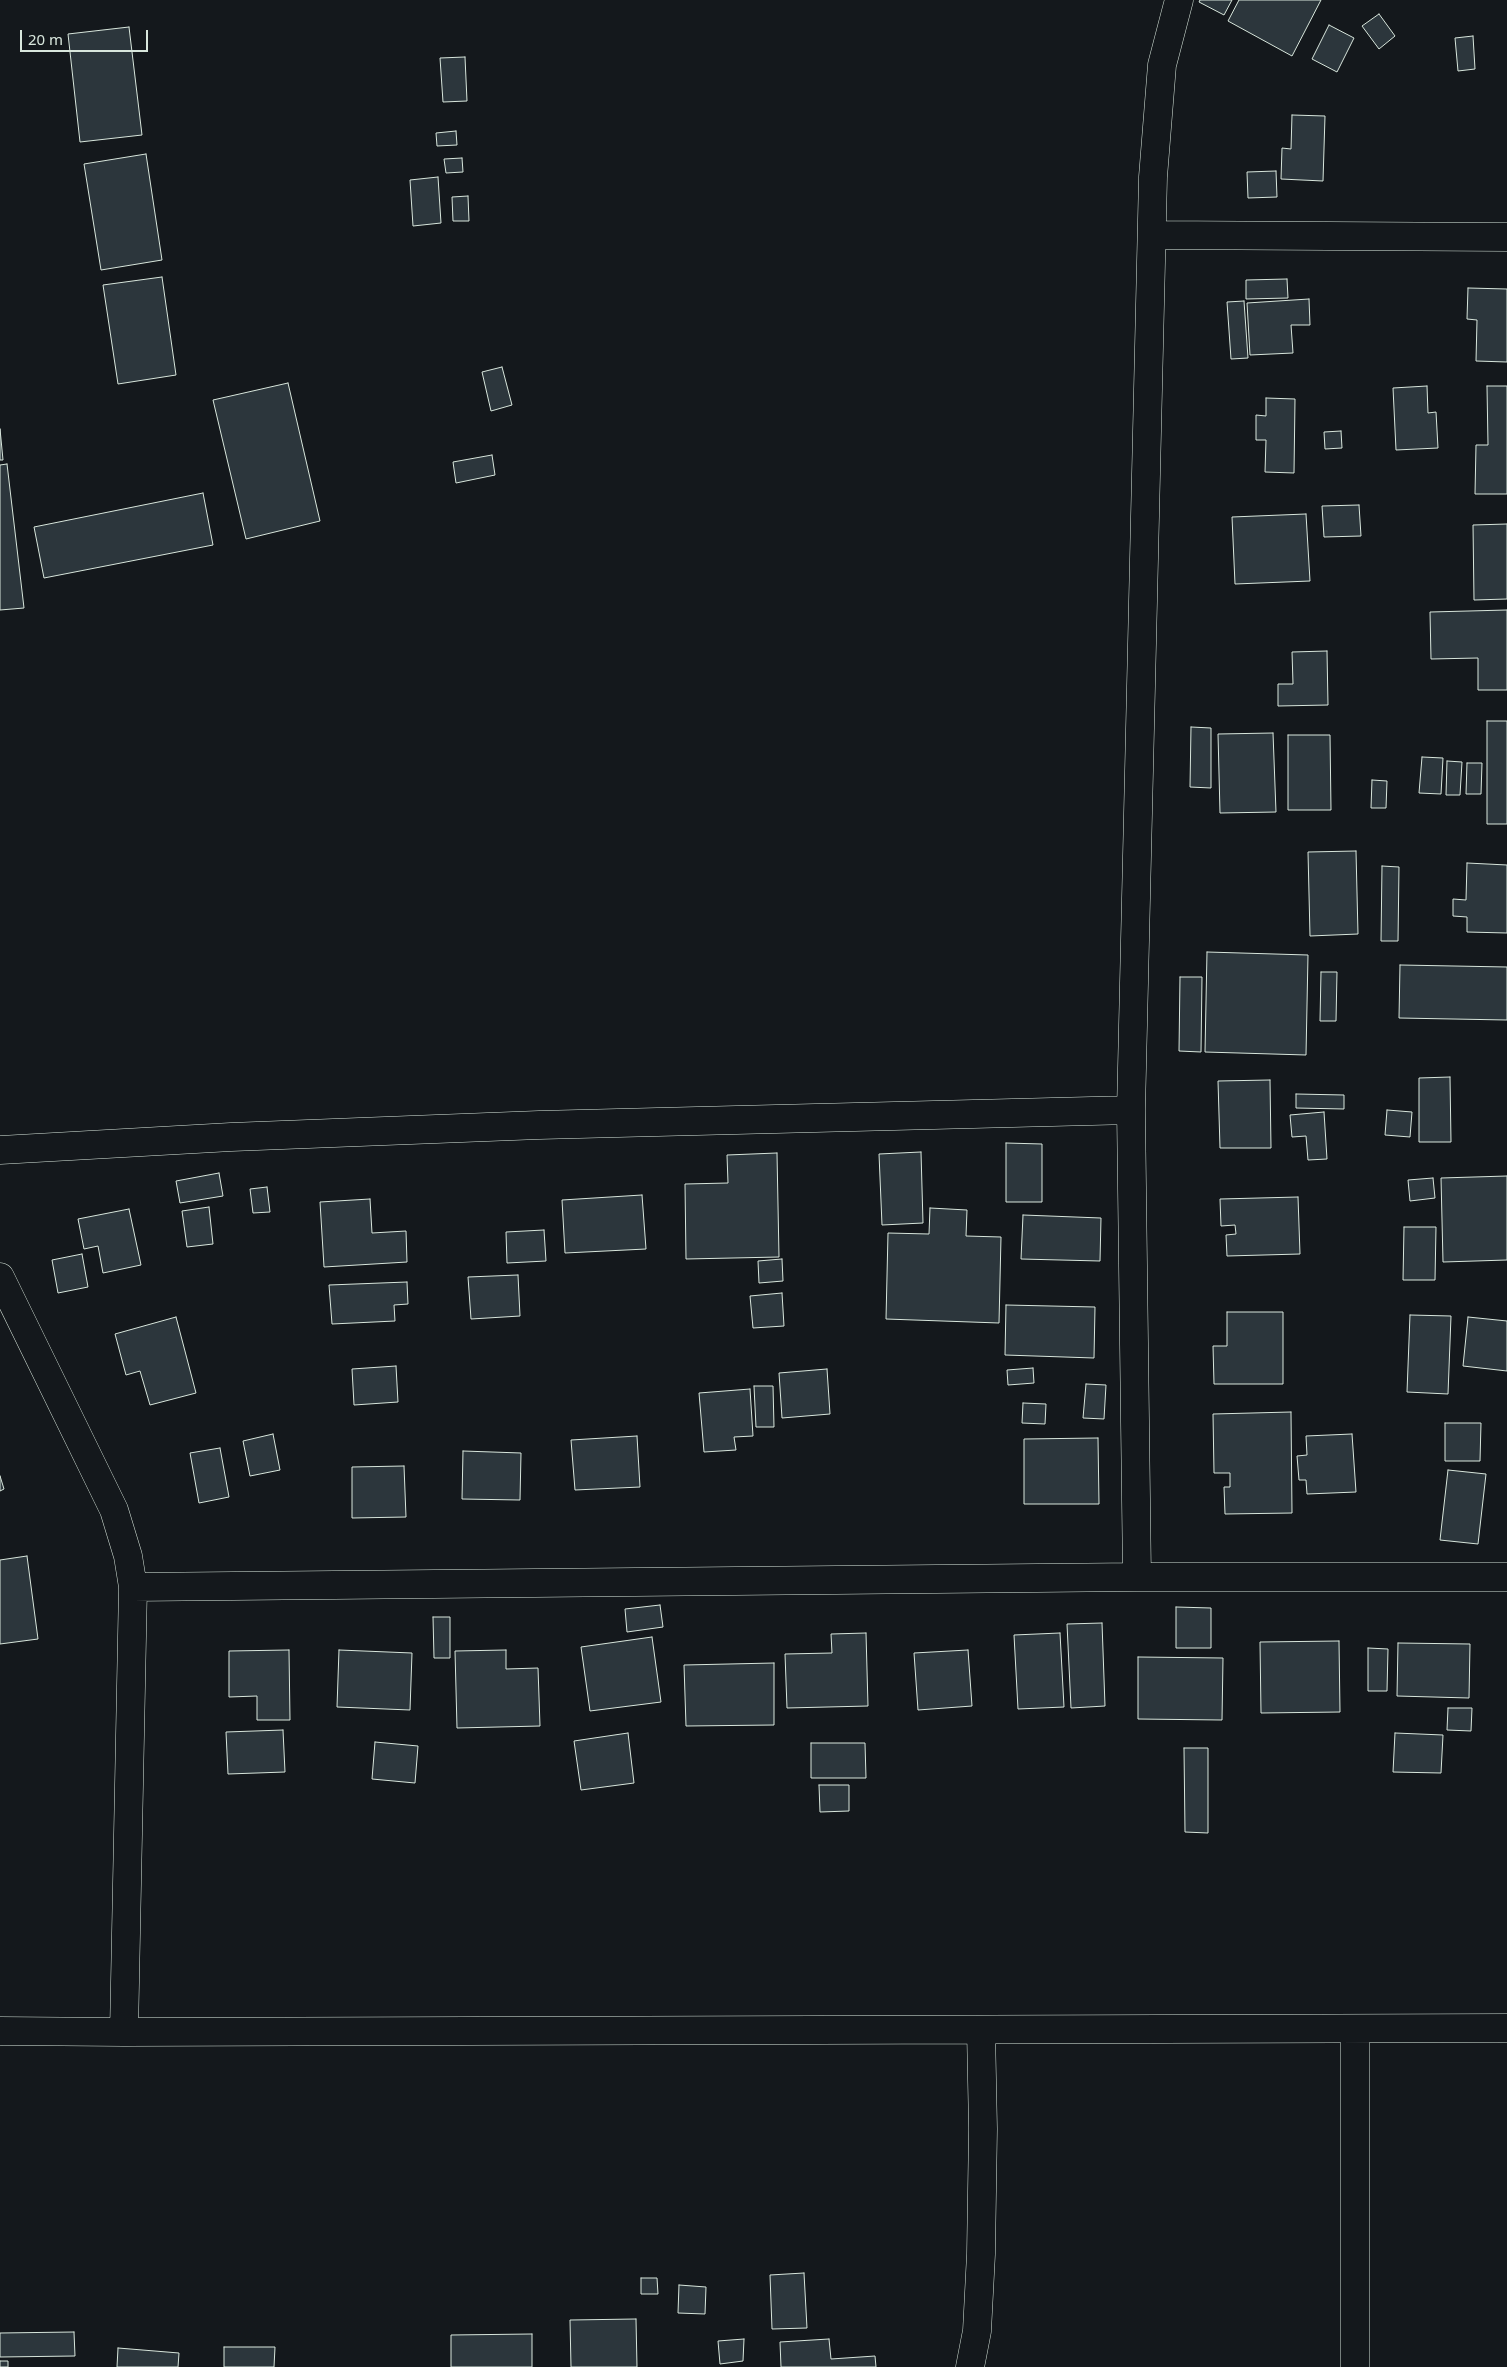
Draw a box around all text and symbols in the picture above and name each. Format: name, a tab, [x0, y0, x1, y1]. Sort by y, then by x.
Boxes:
scale bar	[22, 20, 150, 52]
text: 20 m	[28, 29, 63, 49]

